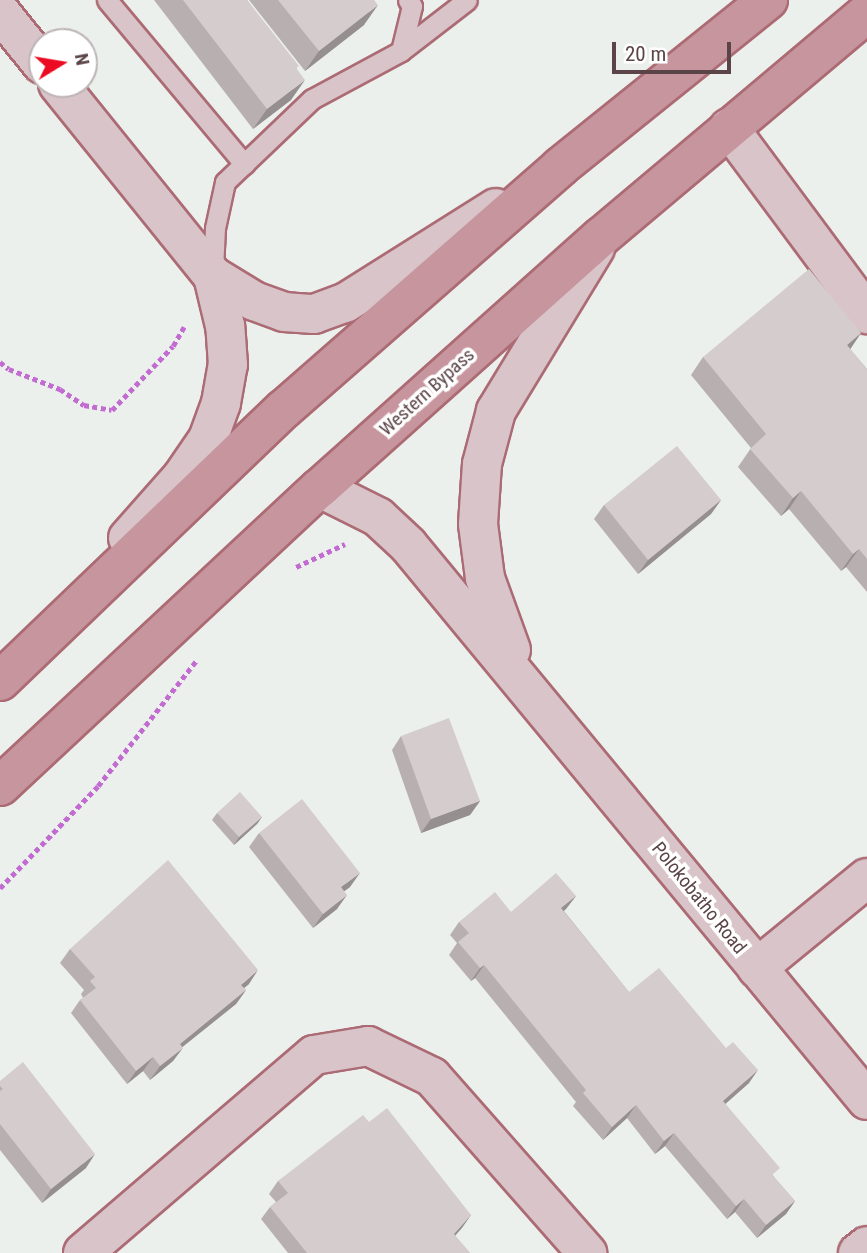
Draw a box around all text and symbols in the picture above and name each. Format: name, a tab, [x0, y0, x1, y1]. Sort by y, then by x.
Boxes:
north arrow	[28, 28, 98, 98]
scale bar	[615, 28, 734, 72]
text: 20 m	[625, 42, 666, 66]
text: N	[70, 51, 95, 67]
street label: Western Bypass	[375, 343, 479, 441]
street label: Polokobatho Road	[647, 837, 751, 959]

